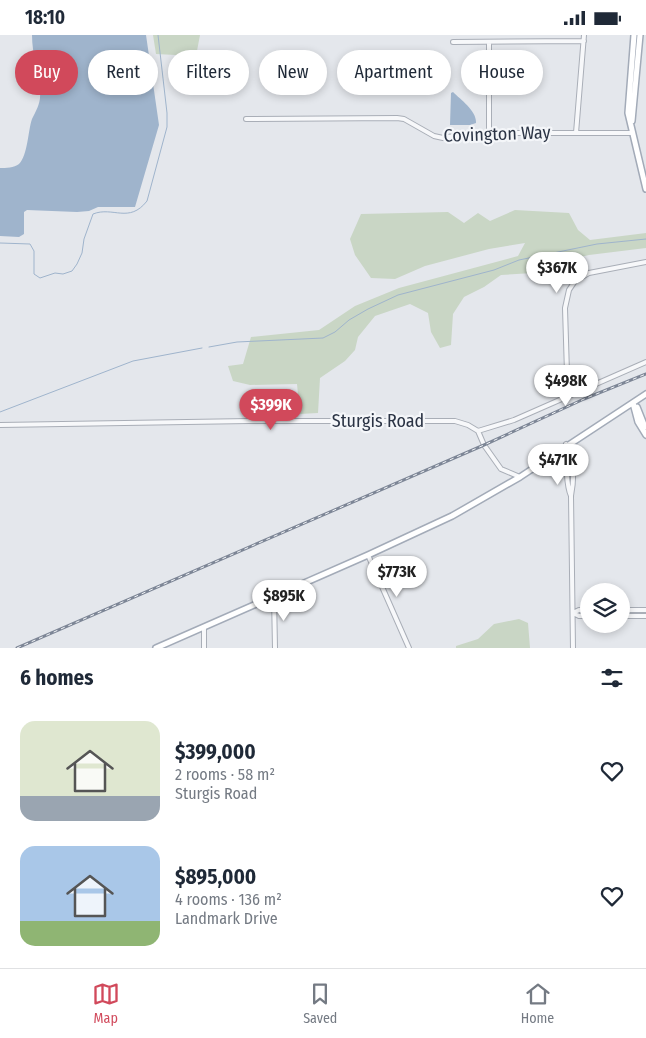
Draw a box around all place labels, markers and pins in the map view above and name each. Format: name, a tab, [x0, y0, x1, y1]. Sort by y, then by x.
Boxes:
pin: $367K	[522, 251, 592, 294]
pin: $498K	[531, 365, 601, 407]
pin: $399K	[236, 389, 306, 431]
pin: $471K	[523, 443, 593, 486]
pin: $773K	[362, 555, 432, 598]
pin: $895K	[249, 579, 319, 622]

